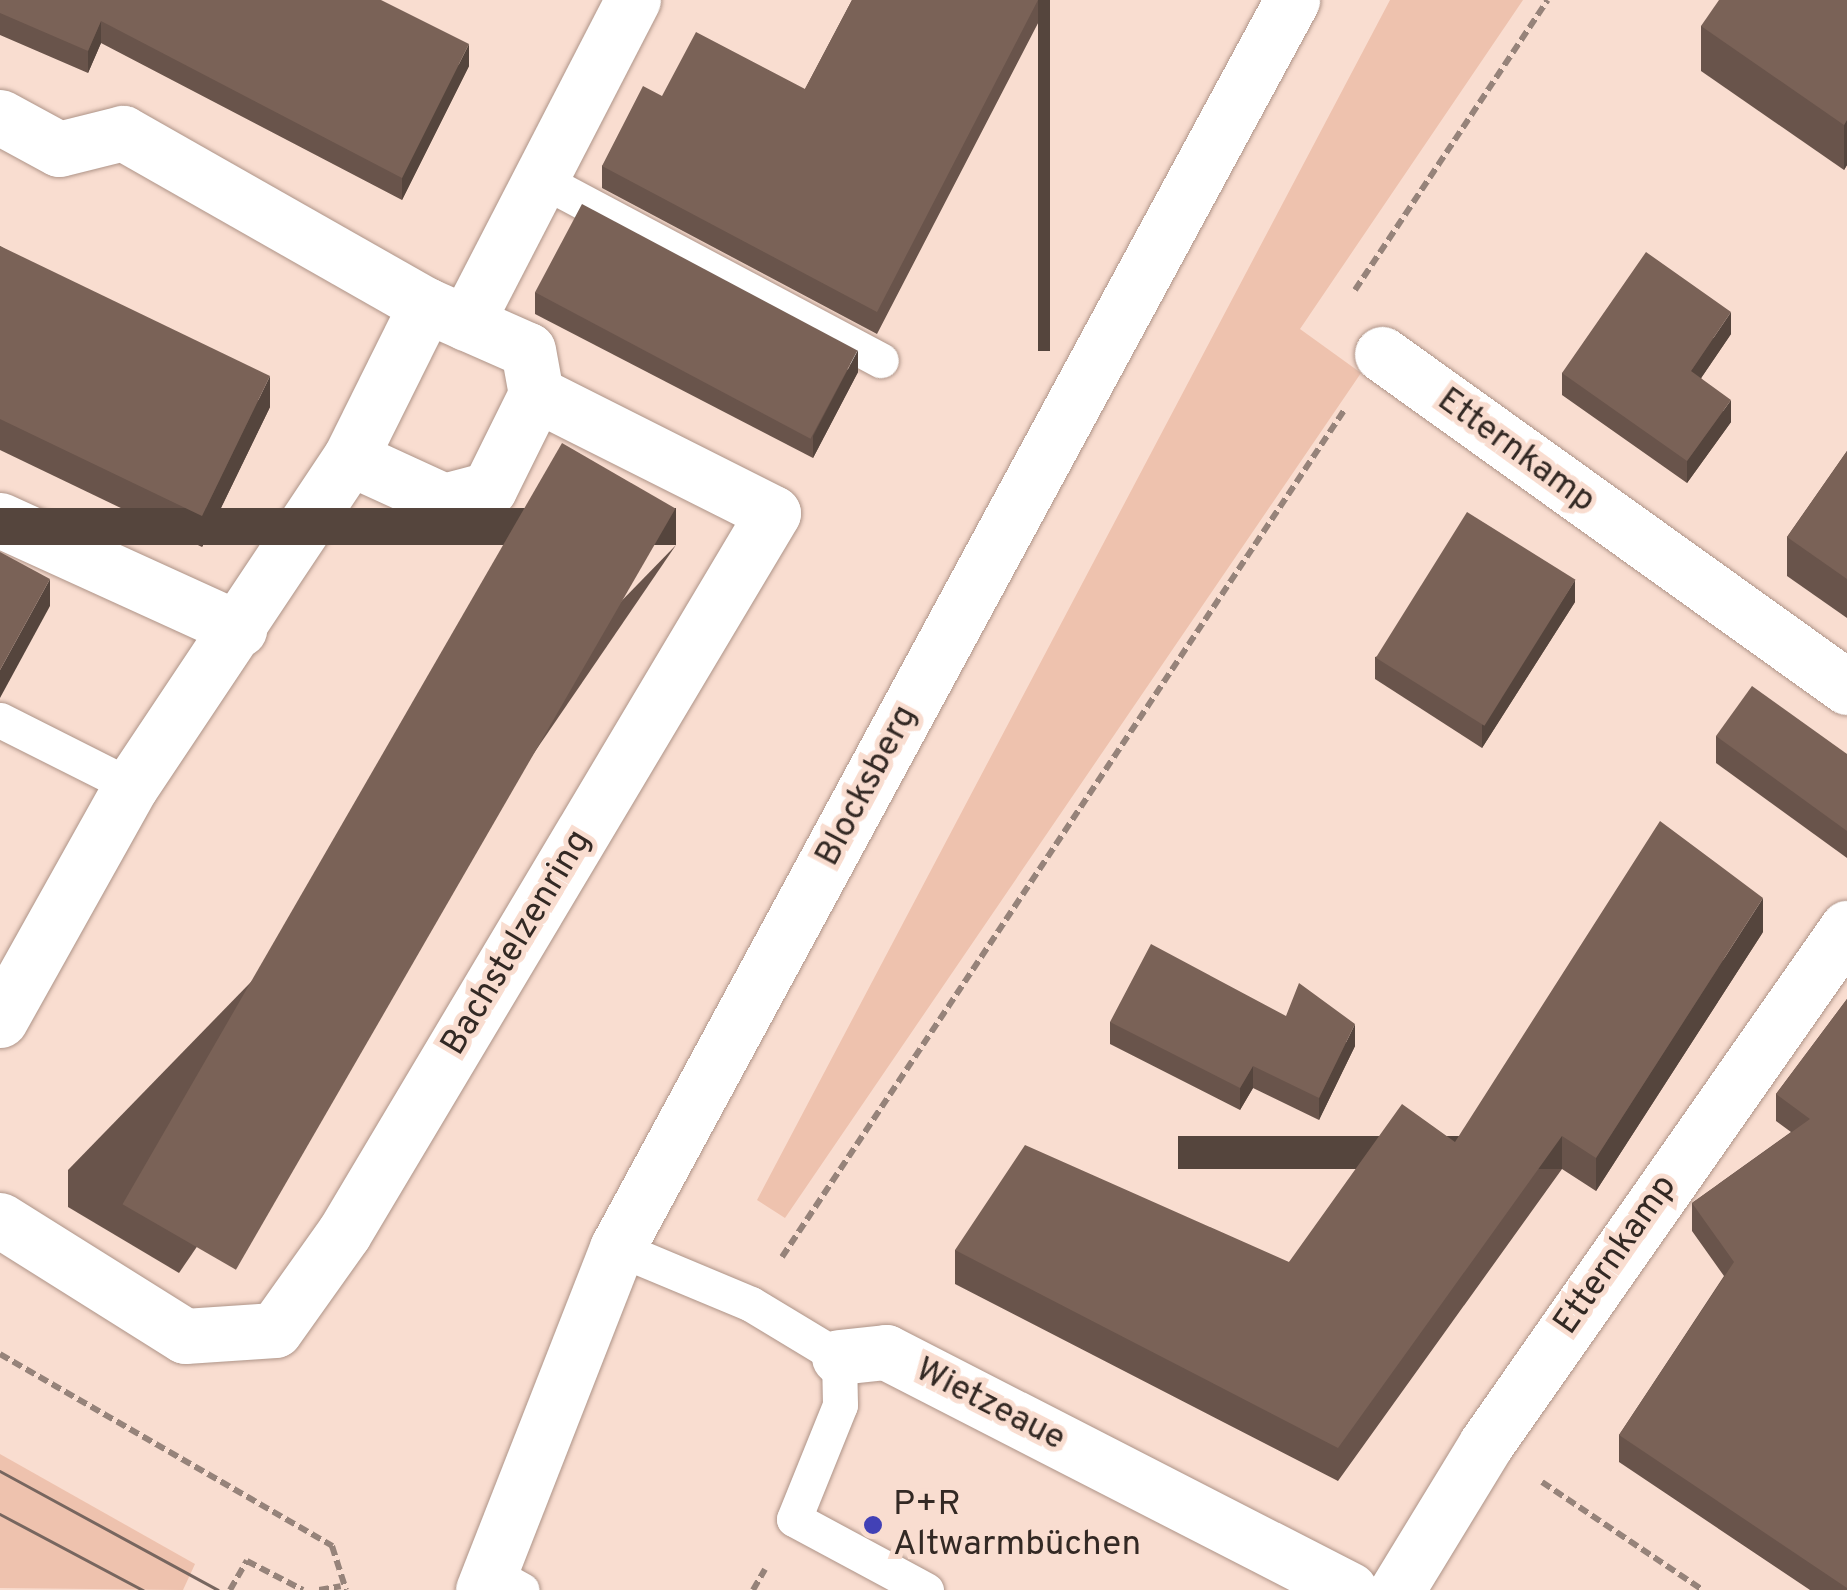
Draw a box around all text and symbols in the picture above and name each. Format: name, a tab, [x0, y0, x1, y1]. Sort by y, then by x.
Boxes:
street label: Etternkamp	[1429, 380, 1603, 522]
street label: Blocksberg	[807, 698, 927, 874]
street label: Bachstelzenring	[433, 823, 601, 1063]
street label: Etternkamp	[1546, 1167, 1686, 1343]
street label: Wietzeaue	[908, 1349, 1072, 1461]
place label: P+R Altwarmbüchen	[893, 1484, 1141, 1566]
marker: P+R Altwarmbüchen	[862, 1514, 884, 1536]

